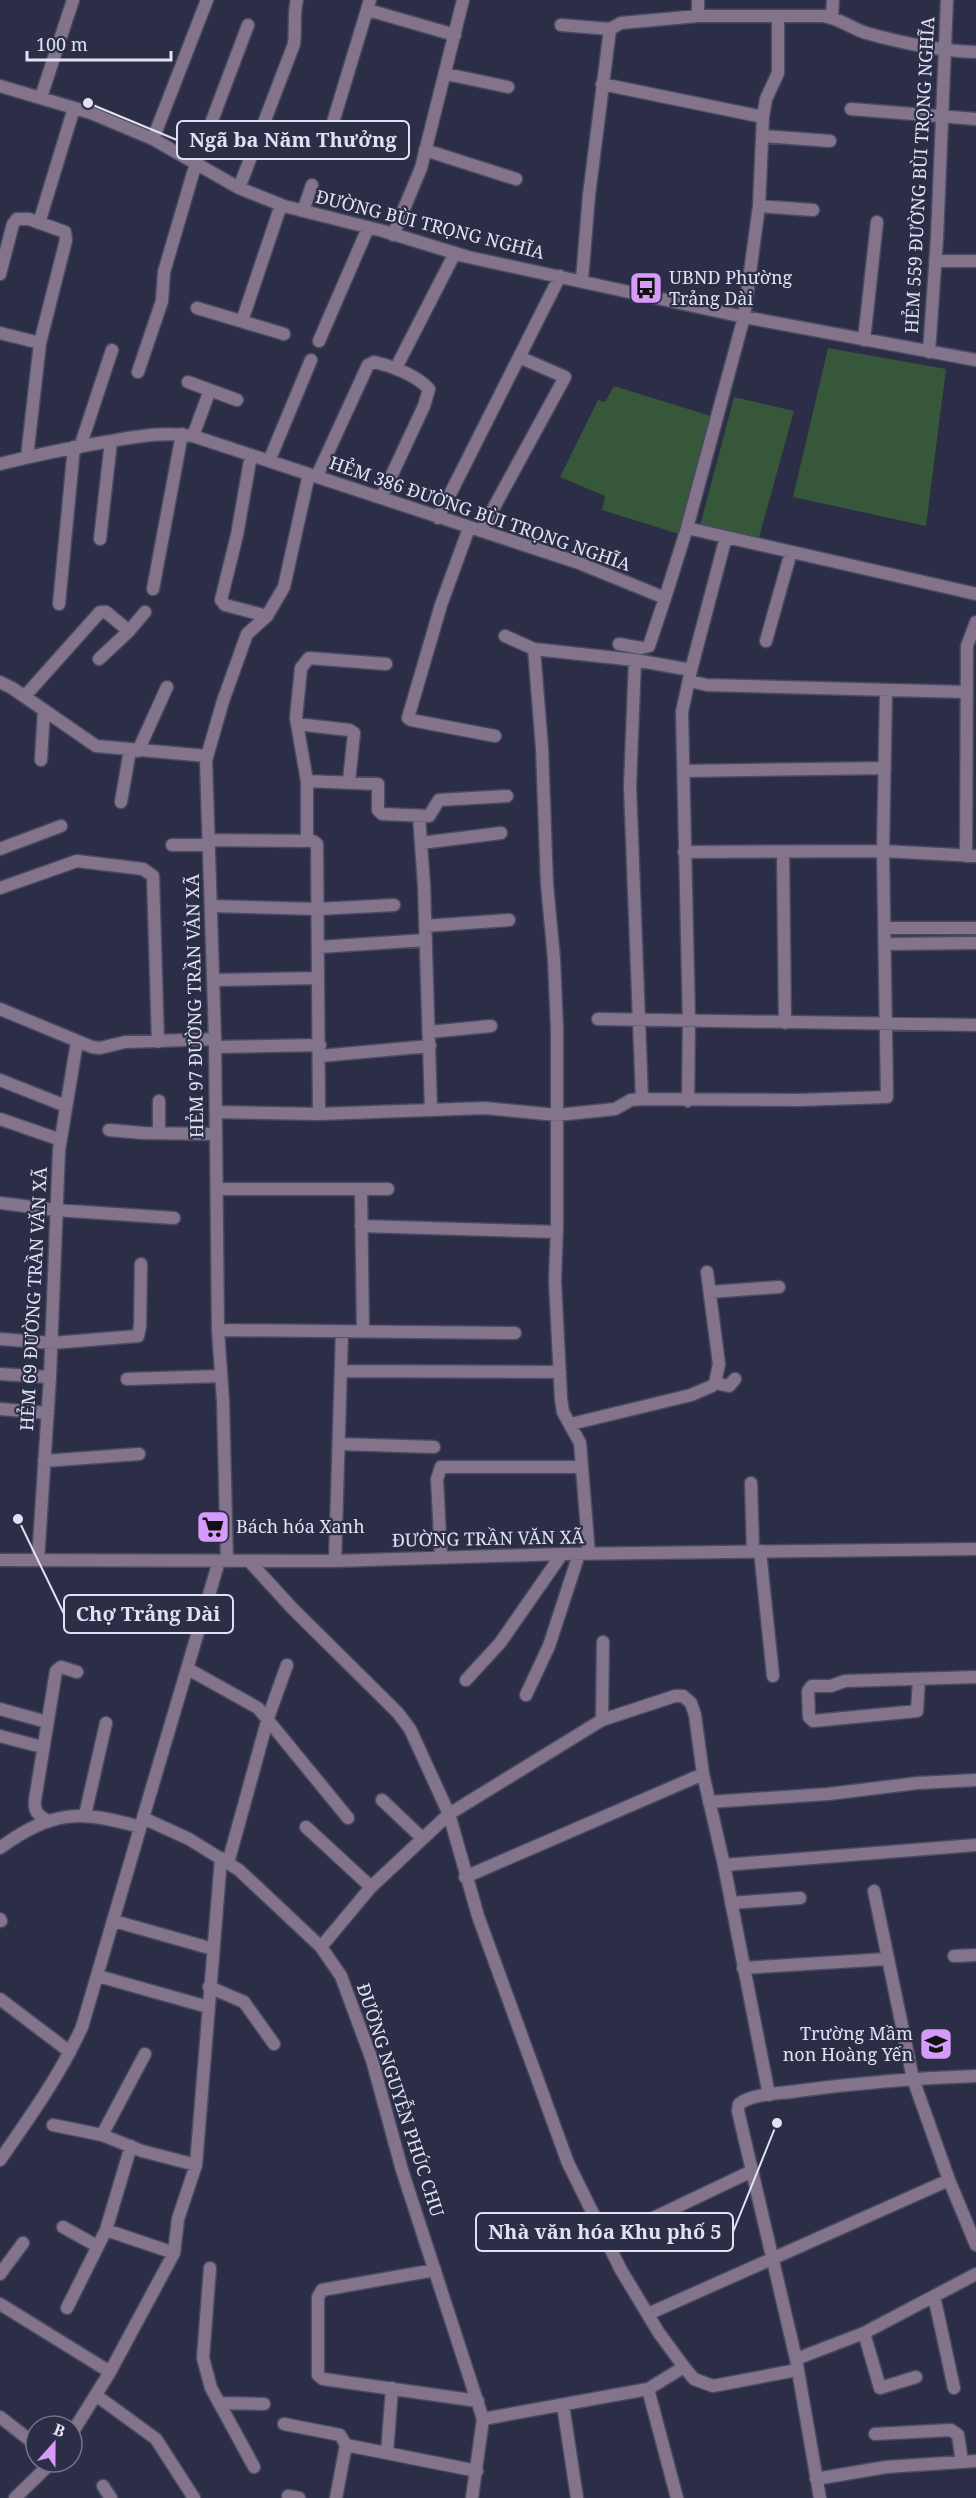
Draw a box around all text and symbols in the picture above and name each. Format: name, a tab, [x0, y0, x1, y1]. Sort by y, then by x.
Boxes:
street label: HẺM 559 ĐƯỜNG BÙI TRỌNG NGHĨA	[899, 16, 939, 334]
scale bar	[27, 24, 171, 62]
text: 100 m	[36, 32, 88, 56]
callout: Ngã ba Năm Thưởng	[177, 121, 409, 159]
text: Ngã ba Năm Thưởng	[189, 126, 397, 153]
street label: ĐƯỜNG BÙI TRỌNG NGHĨA	[313, 184, 548, 264]
place label: UBND Phường Trảng Dài	[669, 265, 793, 310]
bus stop icon: UBND Phường Trảng Dài	[628, 270, 664, 306]
street label: HẺM 386 ĐƯỜNG BÙI TRỌNG NGHĨA	[326, 450, 634, 576]
street label: HẺM 97 ĐƯỜNG TRẦN VĂN XÃ	[180, 873, 208, 1138]
street label: HẺM 69 ĐƯỜNG TRẦN VĂN XÃ	[14, 1166, 52, 1431]
supermarket icon: Bách hóa Xanh	[195, 1509, 231, 1545]
place label: Bách hóa Xanh	[236, 1514, 365, 1538]
street label: ĐƯỜNG TRẦN VĂN XÃ	[392, 1524, 585, 1552]
callout: Chợ Trảng Dài	[64, 1595, 233, 1633]
text: Chợ Trảng Dài	[76, 1600, 220, 1627]
street label: ĐƯỜNG NGUYỄN PHÚC CHU	[352, 1979, 451, 2220]
place label: Trường Mầm non Hoàng Yến	[783, 2021, 913, 2066]
school or university icon: Trường Mầm non Hoàng Yến	[918, 2026, 954, 2062]
callout: Nhà văn hóa Khu phố 5	[476, 2213, 733, 2251]
text: Nhà văn hóa Khu phố 5	[488, 2218, 722, 2245]
north arrow	[24, 2414, 84, 2474]
text: B	[50, 2418, 69, 2442]

